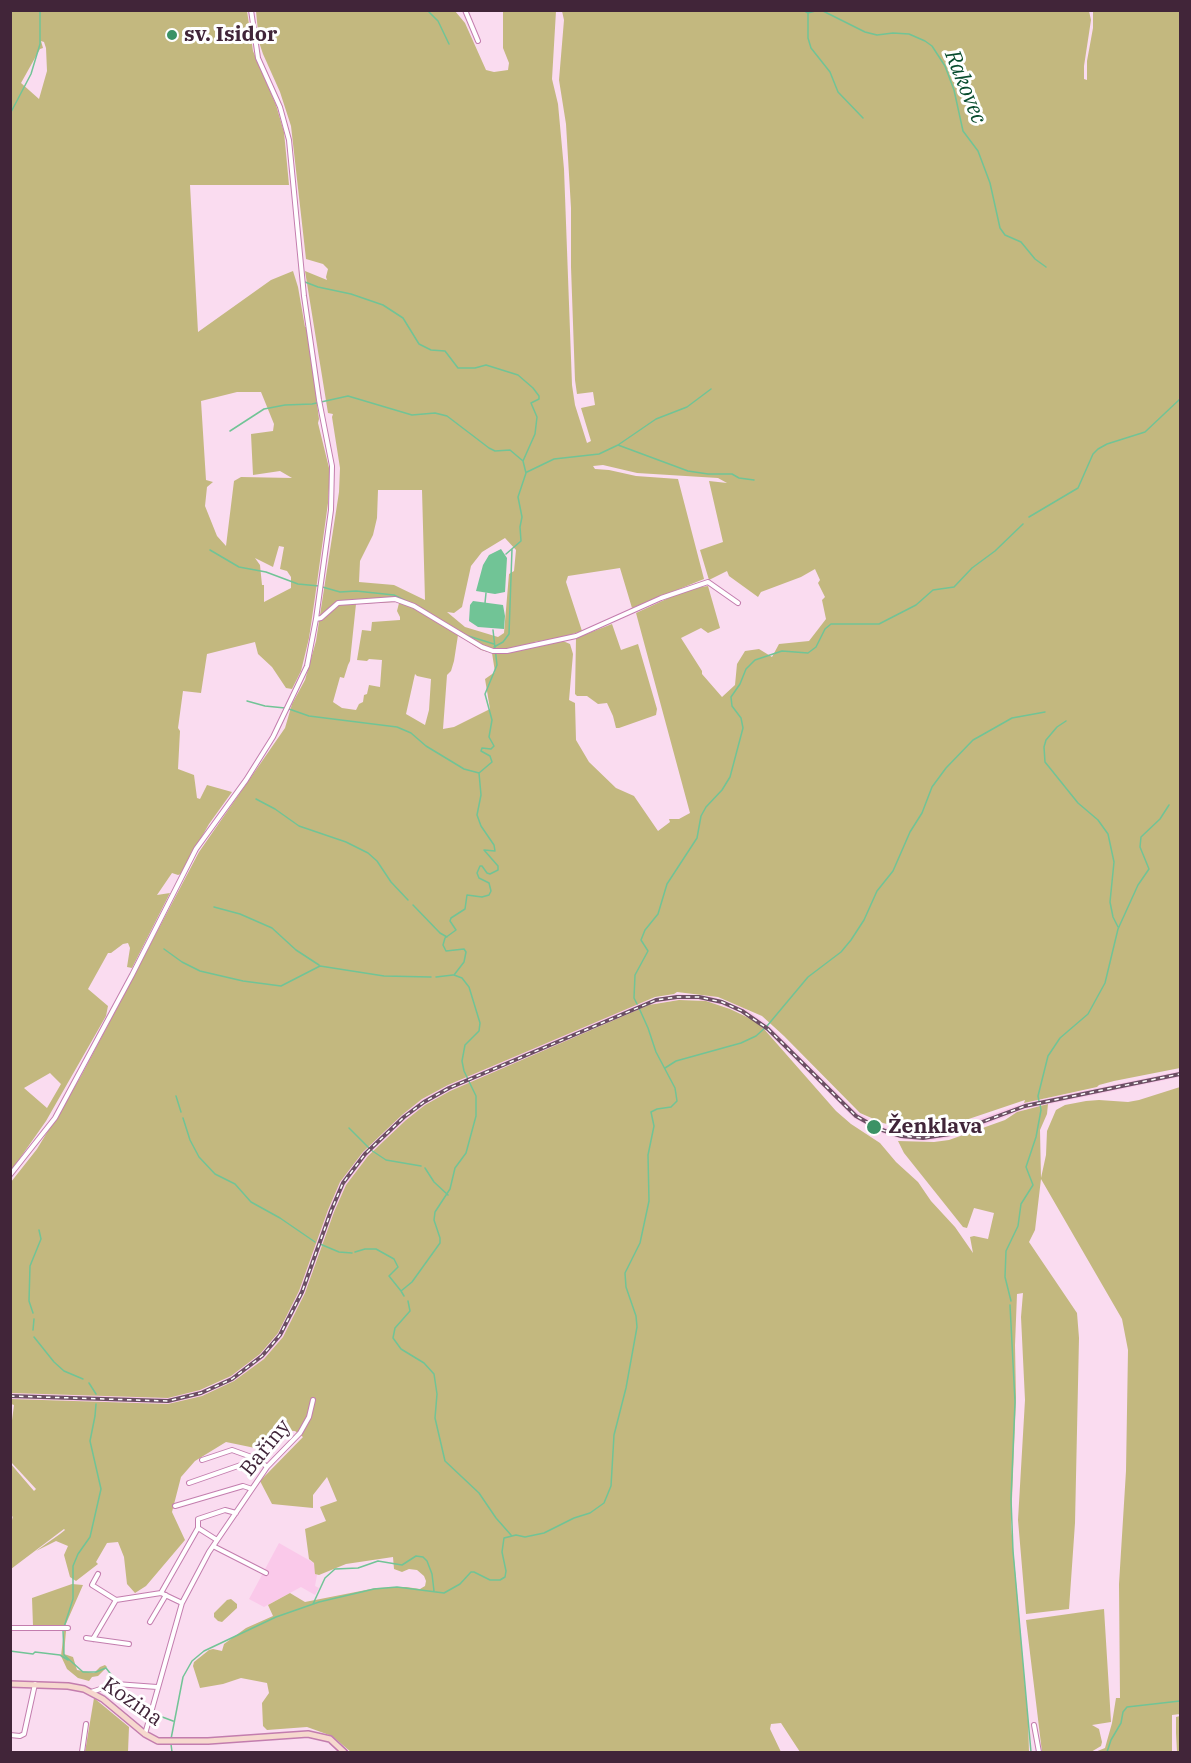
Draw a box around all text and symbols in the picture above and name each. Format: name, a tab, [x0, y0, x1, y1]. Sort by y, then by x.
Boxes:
place label: sv. Isidor	[184, 22, 277, 48]
marker: sv. Isidor	[165, 28, 179, 42]
water label: Rakovec	[938, 46, 992, 128]
place label: Ženklava	[888, 1114, 982, 1140]
marker: Ženklava	[865, 1118, 883, 1136]
street label: Bařiny	[235, 1414, 297, 1482]
street label: Kozina	[97, 1672, 167, 1732]

